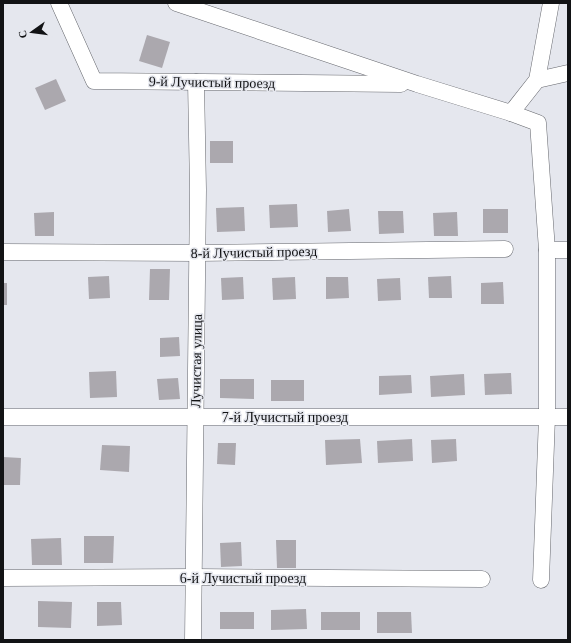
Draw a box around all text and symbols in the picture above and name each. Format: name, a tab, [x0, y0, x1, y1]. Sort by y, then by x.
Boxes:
north arrow	[12, 12, 52, 52]
text: С	[16, 29, 29, 40]
street label: 9-й Лучистый проезд	[149, 74, 275, 91]
street label: 8-й Лучистый проезд	[191, 244, 317, 261]
street label: Лучистая улица	[188, 313, 205, 408]
street label: 7-й Лучистый проезд	[222, 410, 348, 425]
street label: 6-й Лучистый проезд	[180, 571, 306, 586]

